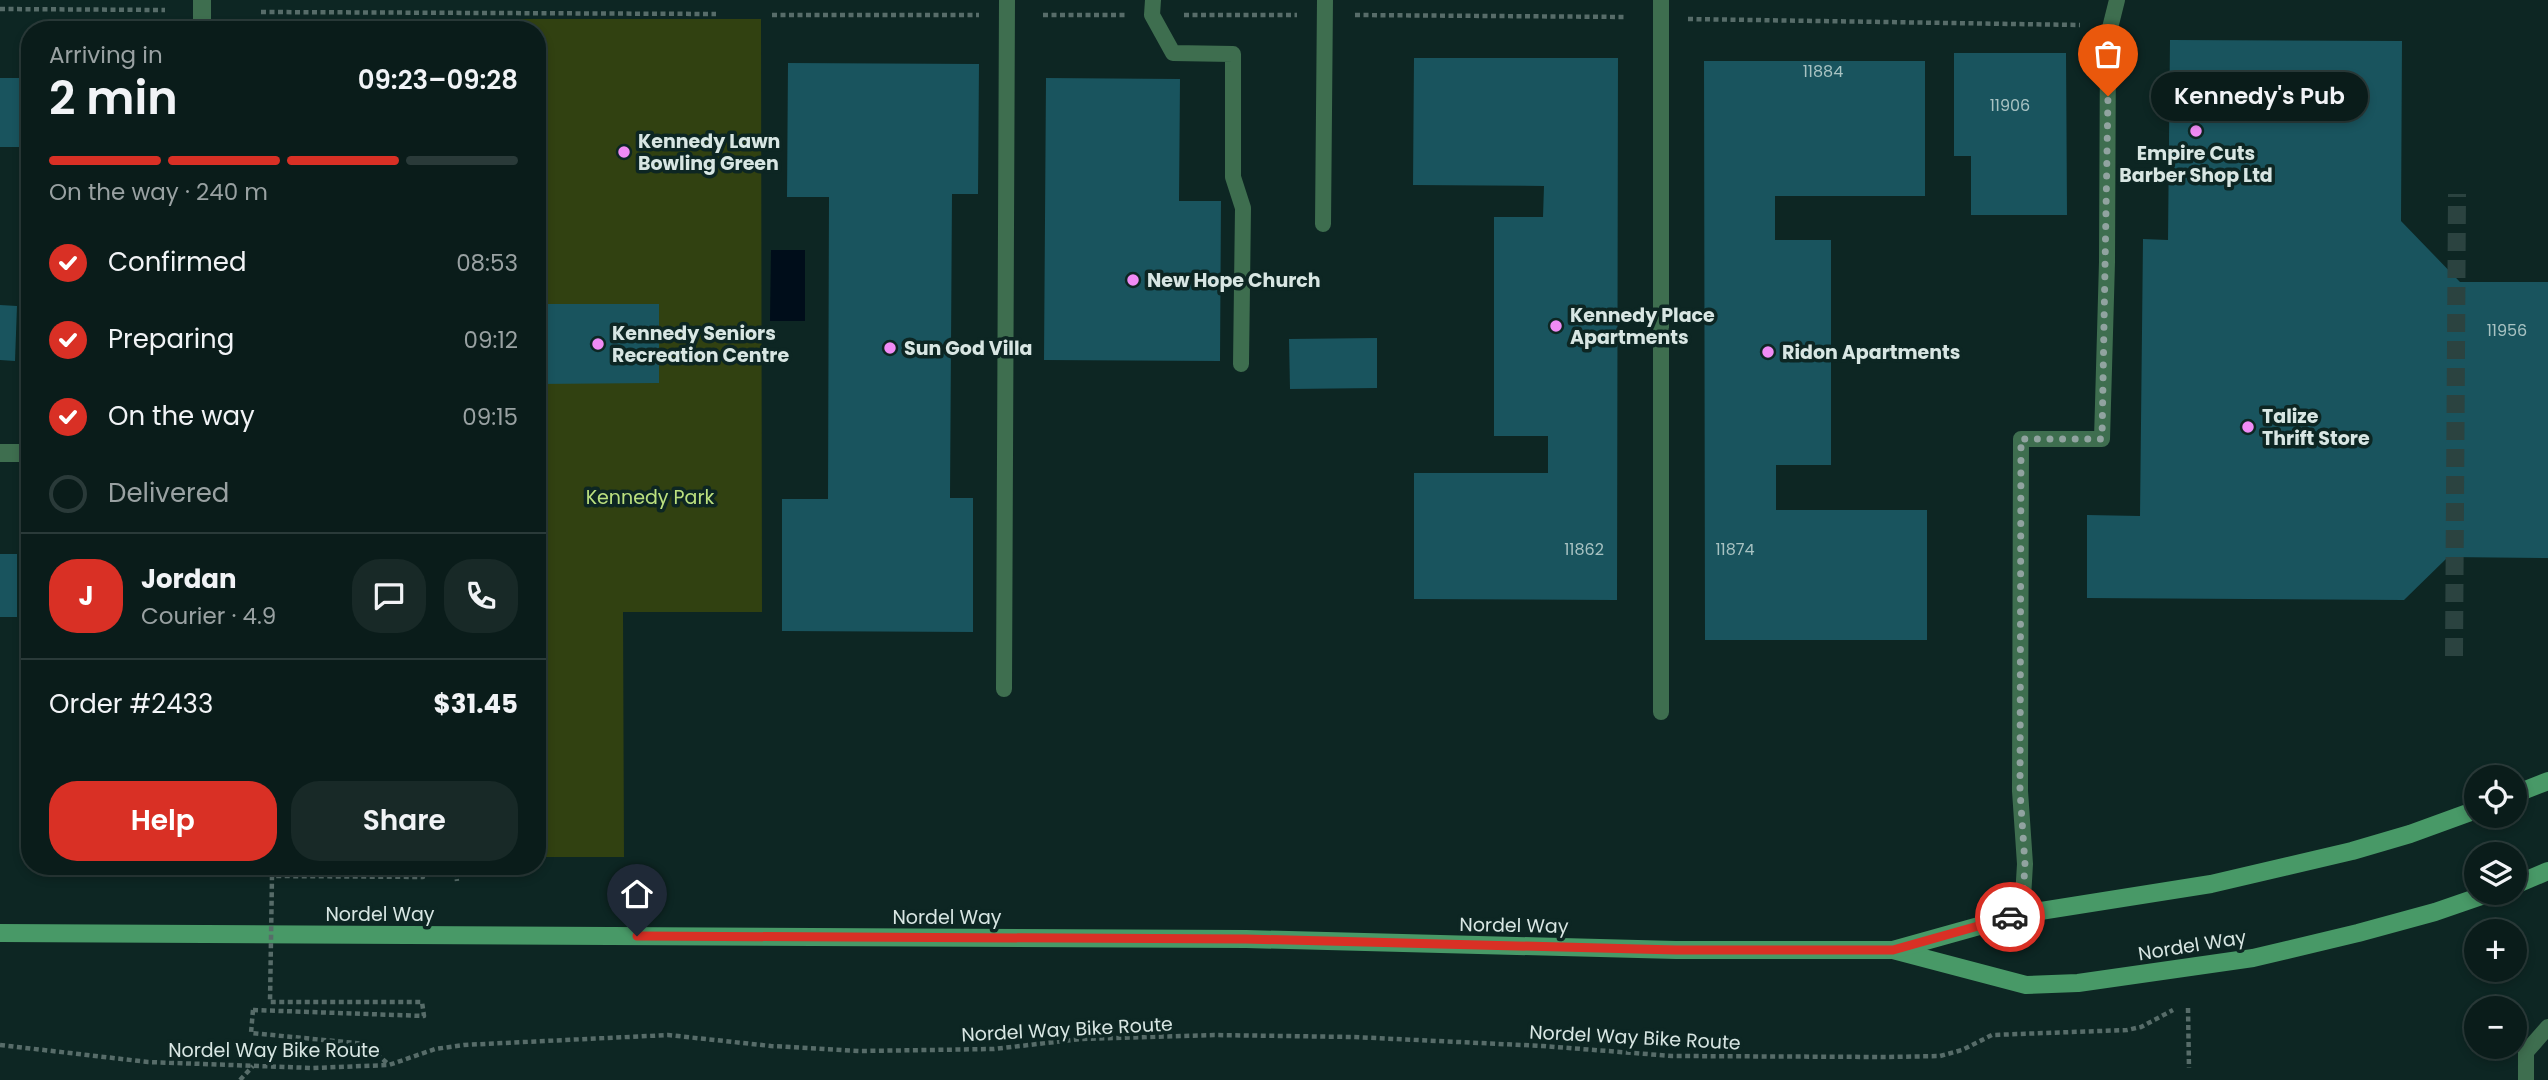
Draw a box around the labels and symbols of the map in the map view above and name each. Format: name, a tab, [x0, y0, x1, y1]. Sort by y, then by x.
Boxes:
pin	[2078, 24, 2138, 96]
house number: 11884	[1803, 60, 1843, 83]
callout: Kennedy's Pub	[2150, 72, 2367, 120]
house number: 11906	[1990, 94, 2030, 117]
marker: Empire Cuts Barber Shop Ltd	[2188, 123, 2204, 139]
place label: Kennedy Lawn Bowling Green	[638, 128, 780, 177]
place label: Empire Cuts Barber Shop Ltd	[2119, 140, 2273, 189]
marker: Kennedy Lawn Bowling Green	[616, 144, 632, 160]
place label: New Hope Church	[1147, 267, 1321, 294]
marker: New Hope Church	[1125, 272, 1141, 288]
place label: Kennedy Place Apartments	[1570, 302, 1715, 351]
marker: Kennedy Place Apartments	[1548, 318, 1564, 334]
house number: 11956	[2487, 319, 2527, 342]
place label: Kennedy Seniors Recreation Centre	[612, 320, 789, 369]
place label: Sun God Villa	[904, 335, 1032, 362]
marker: Kennedy Seniors Recreation Centre	[590, 336, 606, 352]
place label: Ridon Apartments	[1782, 339, 1960, 366]
marker: Sun God Villa	[882, 340, 898, 356]
marker: Ridon Apartments	[1760, 344, 1776, 360]
place label: Talize Thrift Store	[2262, 403, 2370, 452]
marker: Talize Thrift Store	[2240, 419, 2256, 435]
park label: Kennedy Park	[586, 484, 715, 511]
house number: 11862	[1564, 538, 1604, 561]
house number: 11874	[1715, 538, 1755, 561]
pin	[607, 864, 667, 936]
courier	[1975, 882, 2045, 952]
street label: Nordel Way	[325, 901, 435, 928]
street label: Nordel Way	[892, 904, 1002, 931]
street label: Nordel Way	[1459, 911, 1569, 940]
street label: Nordel Way	[2136, 924, 2248, 967]
street label: Nordel Way Bike Route	[961, 1010, 1173, 1049]
street label: Nordel Way Bike Route	[1529, 1018, 1741, 1057]
street label: Nordel Way Bike Route	[168, 1037, 380, 1064]

